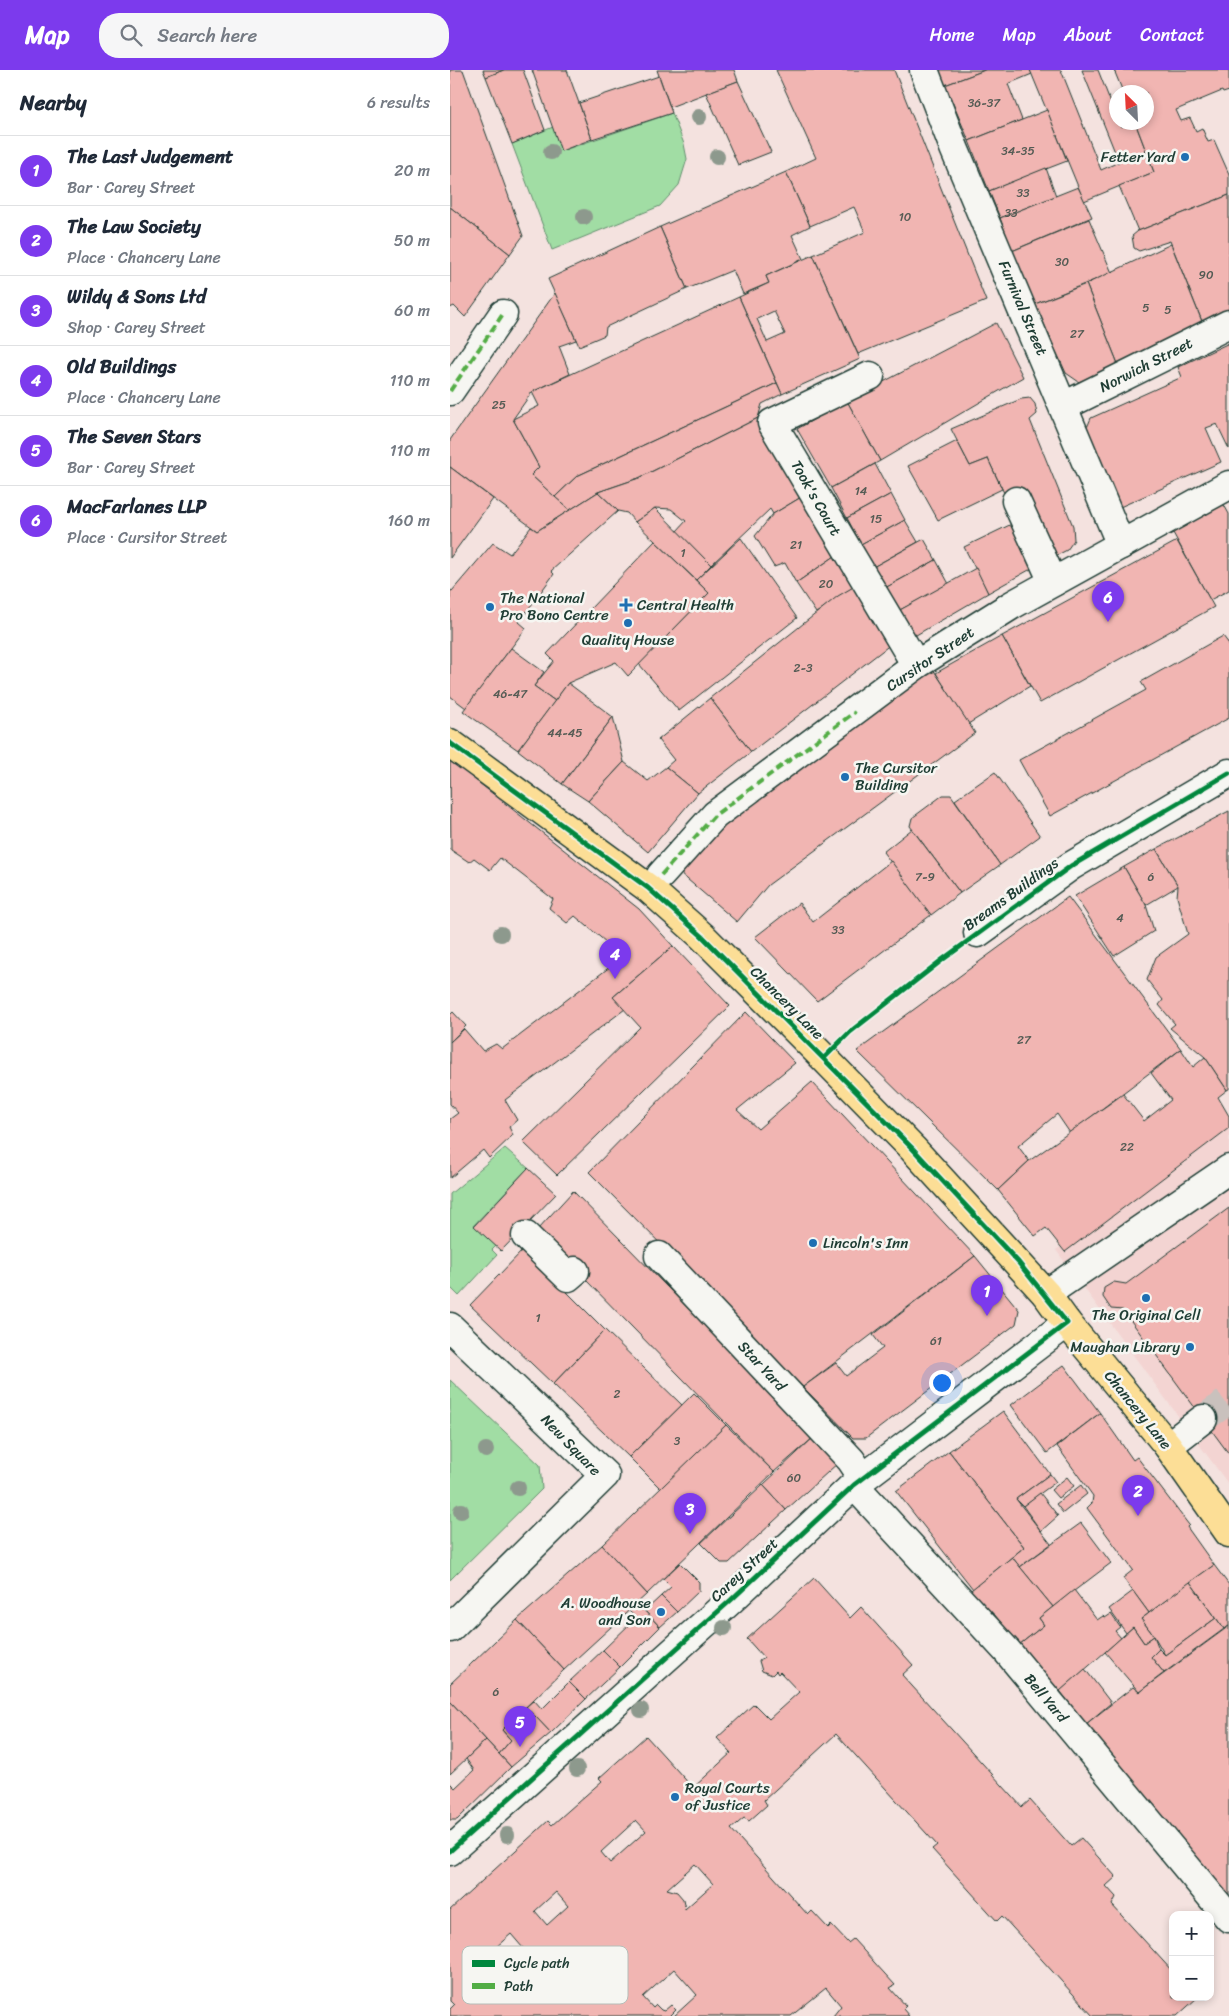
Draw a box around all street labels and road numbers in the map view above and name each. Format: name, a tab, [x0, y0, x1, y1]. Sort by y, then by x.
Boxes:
street label: Furnival Street	[991, 256, 1055, 360]
street label: Norwich Street	[1095, 330, 1198, 400]
street label: Took's Court	[784, 455, 849, 541]
street label: Cursitor Street	[880, 619, 980, 698]
street label: Breams Buildings	[958, 850, 1064, 938]
street label: Chancery Lane	[744, 960, 830, 1046]
street label: Star Yard	[731, 1335, 793, 1398]
street label: Chancery Lane	[1098, 1364, 1179, 1456]
street label: New Square	[534, 1408, 608, 1482]
street label: Carey Street	[704, 1531, 784, 1609]
street label: Bell Yard	[1017, 1667, 1075, 1729]

